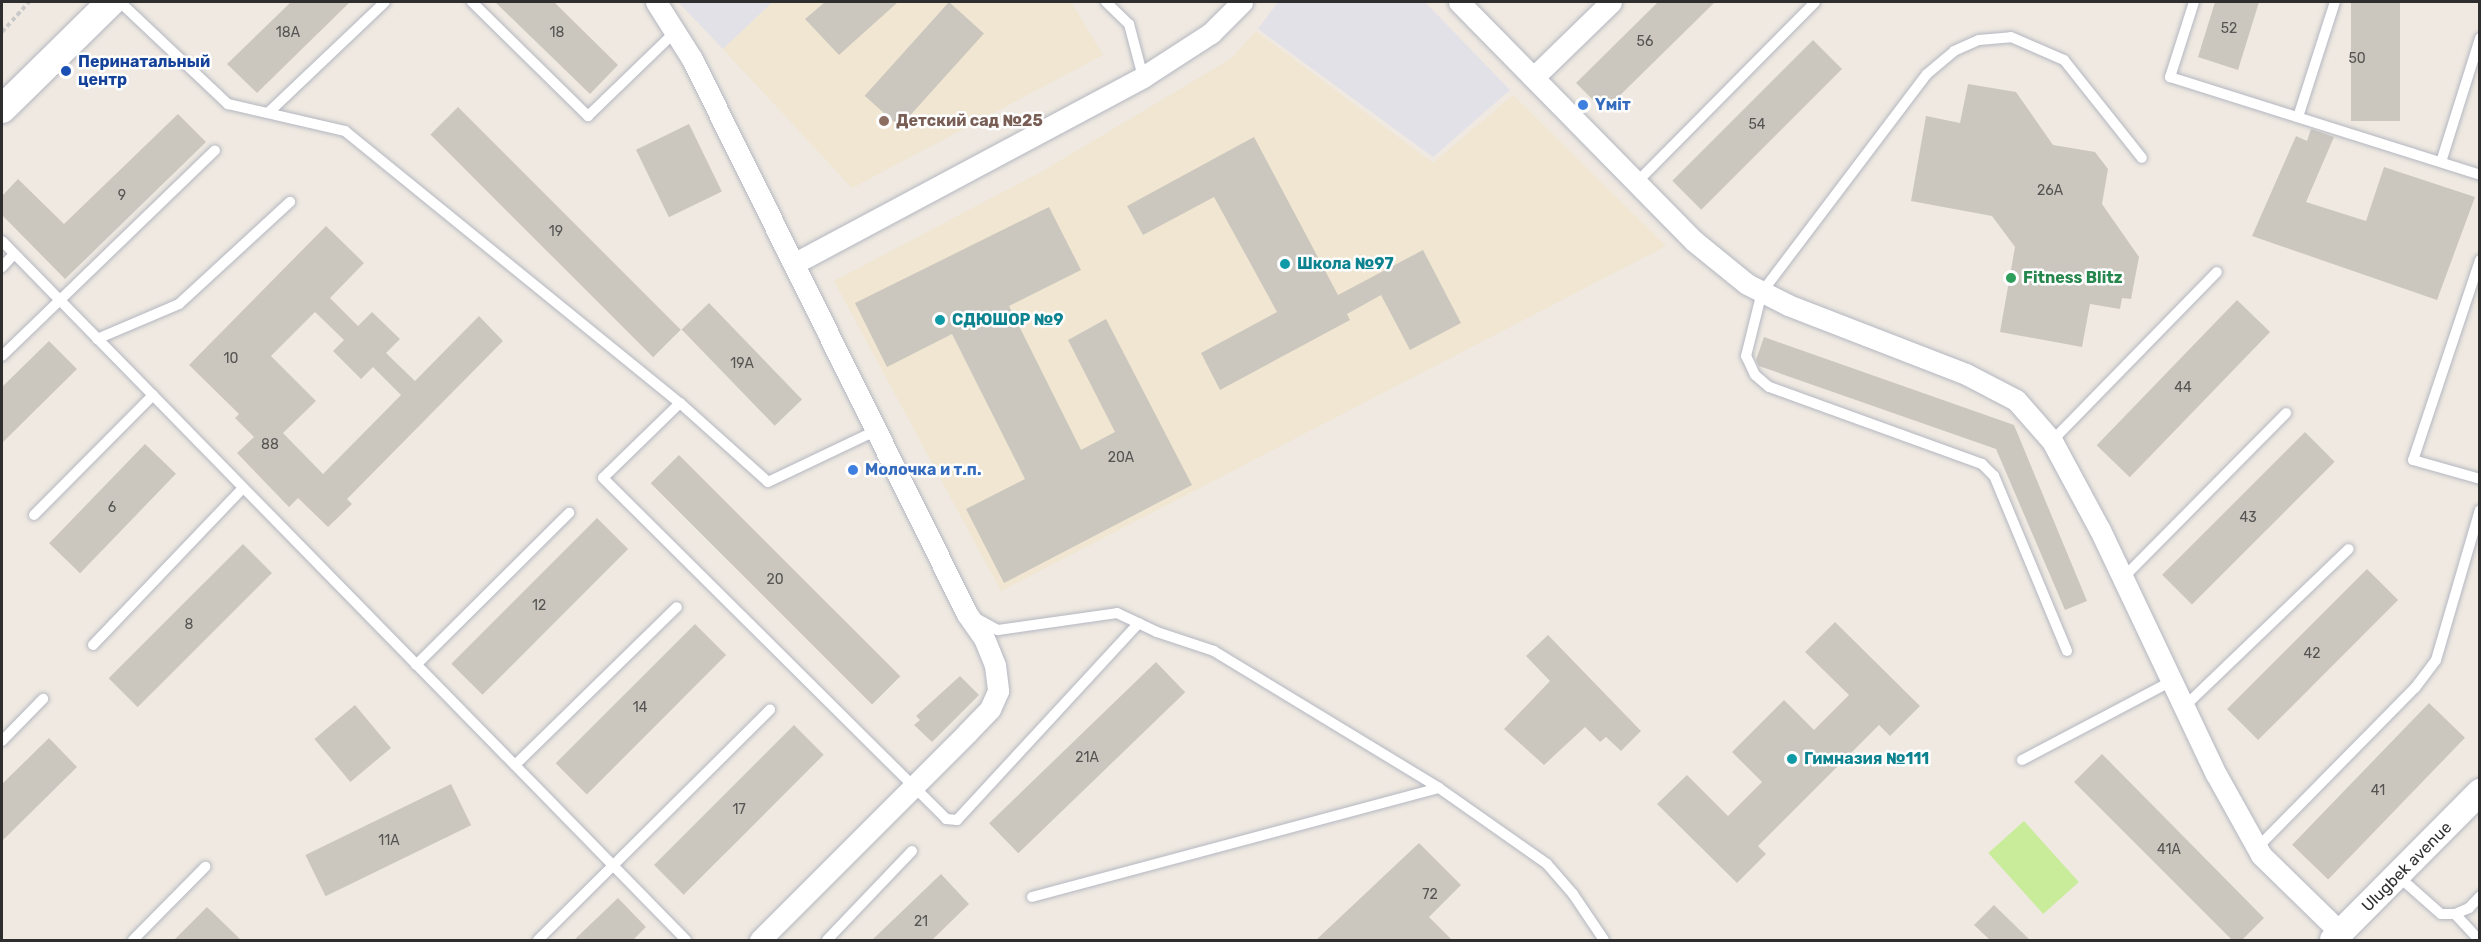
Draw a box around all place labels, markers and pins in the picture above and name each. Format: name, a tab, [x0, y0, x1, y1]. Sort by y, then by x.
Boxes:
place label: Перинатальный центр	[78, 52, 210, 90]
marker: Перинатальный центр	[59, 64, 73, 78]
place label: Үміт	[1595, 95, 1631, 115]
marker: Үміт	[1576, 98, 1590, 112]
place label: Детский сад №25	[896, 111, 1043, 131]
marker: Детский сад №25	[877, 114, 891, 128]
place label: Школа №97	[1297, 254, 1394, 274]
marker: Школа №97	[1278, 257, 1292, 271]
place label: Fitness Blitz	[2023, 268, 2123, 288]
marker: Fitness Blitz	[2004, 271, 2018, 285]
place label: СДЮШОР №9	[952, 310, 1064, 330]
marker: СДЮШОР №9	[933, 313, 947, 327]
place label: Молочка и т.п.	[865, 460, 981, 480]
marker: Молочка и т.п.	[846, 463, 860, 477]
place label: Гимназия №111	[1804, 749, 1929, 769]
marker: Гимназия №111	[1785, 752, 1799, 766]

